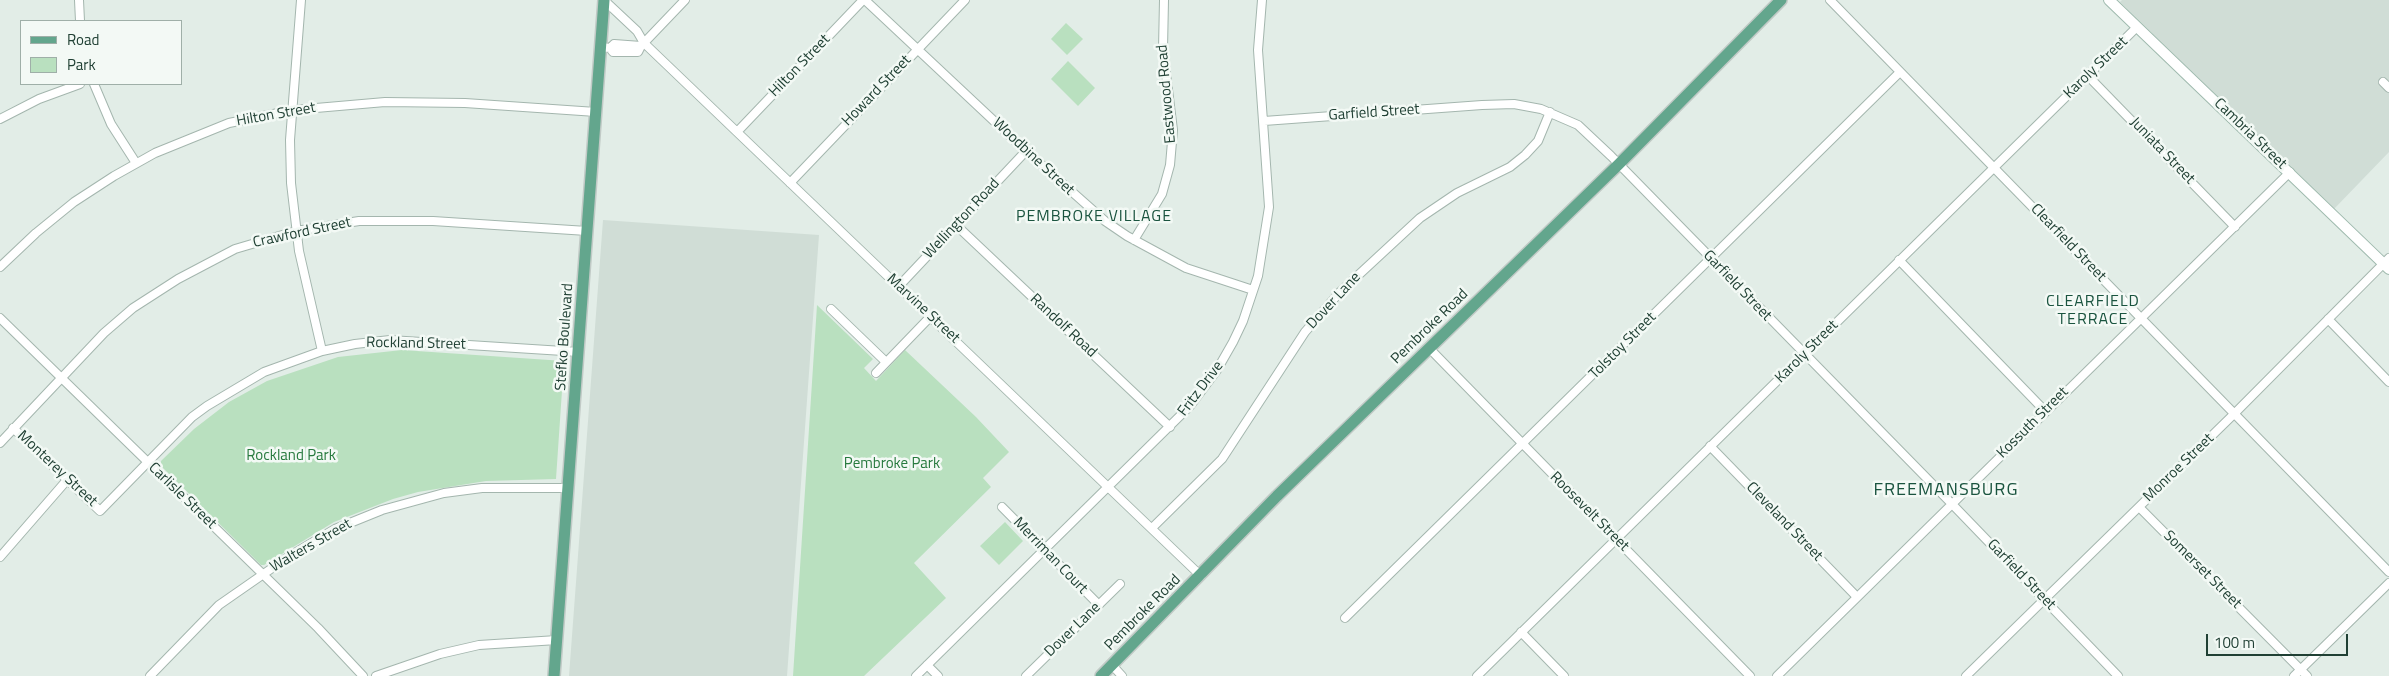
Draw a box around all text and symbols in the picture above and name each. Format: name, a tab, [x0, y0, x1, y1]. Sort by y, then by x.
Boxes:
legend	[20, 20, 182, 85]
text: Road	[67, 28, 99, 51]
street label: Hilton Street	[766, 31, 834, 101]
street label: Karoly Street	[2060, 33, 2132, 103]
street label: Eastwood Road	[1154, 44, 1180, 144]
street label: Howard Street	[839, 52, 915, 130]
text: Park	[67, 53, 96, 76]
street label: Cambria Street	[2210, 95, 2290, 173]
street label: Hilton Street	[235, 99, 317, 131]
street label: Garfield Street	[1328, 101, 1420, 125]
street label: Woodbine Street	[988, 114, 1078, 200]
street label: Juniata Street	[2126, 114, 2198, 188]
street label: Wellington Road	[920, 175, 1004, 263]
street label: Clearfield Street	[2026, 200, 2110, 286]
district label: PEMBROKE VILLAGE	[1014, 207, 1174, 227]
street label: Crawford Street	[251, 214, 353, 252]
street label: Garfield Street	[1699, 247, 1775, 325]
street label: Dover Lane	[1303, 269, 1365, 333]
street label: Marvine Street	[883, 271, 963, 347]
street label: Stefko Boulevard	[552, 283, 578, 391]
street label: Pembroke Road	[1388, 286, 1472, 368]
street label: Randolf Road	[1026, 290, 1100, 362]
district label: CLEARFIELD TERRACE	[2045, 292, 2141, 330]
street label: Tolstoy Street	[1586, 309, 1660, 383]
street label: Karoly Street	[1772, 317, 1842, 387]
street label: Rockland Street	[366, 334, 466, 354]
street label: Fritz Drive	[1174, 358, 1228, 420]
street label: Kossuth Street	[1994, 384, 2072, 462]
street label: Monterey Street	[13, 427, 101, 511]
street label: Monroe Street	[2140, 430, 2218, 506]
park label: Rockland Park	[246, 447, 336, 465]
park label: Pembroke Park	[844, 455, 940, 473]
street label: Carlisle Street	[144, 459, 220, 533]
street label: Roosevelt Street	[1546, 469, 1632, 555]
street label: Cleveland Street	[1742, 479, 1826, 565]
district label: FREEMANSBURG	[1872, 480, 2020, 502]
street label: Merriman Court	[1009, 514, 1091, 598]
street label: Walters Street	[267, 515, 355, 577]
street label: Somerset Street	[2159, 527, 2245, 613]
street label: Garfield Street	[1983, 536, 2059, 614]
street label: Pembroke Road	[1101, 571, 1185, 655]
street label: Dover Lane	[1041, 599, 1105, 661]
scale bar	[2209, 624, 2352, 656]
text: 100 m	[2214, 631, 2255, 654]

